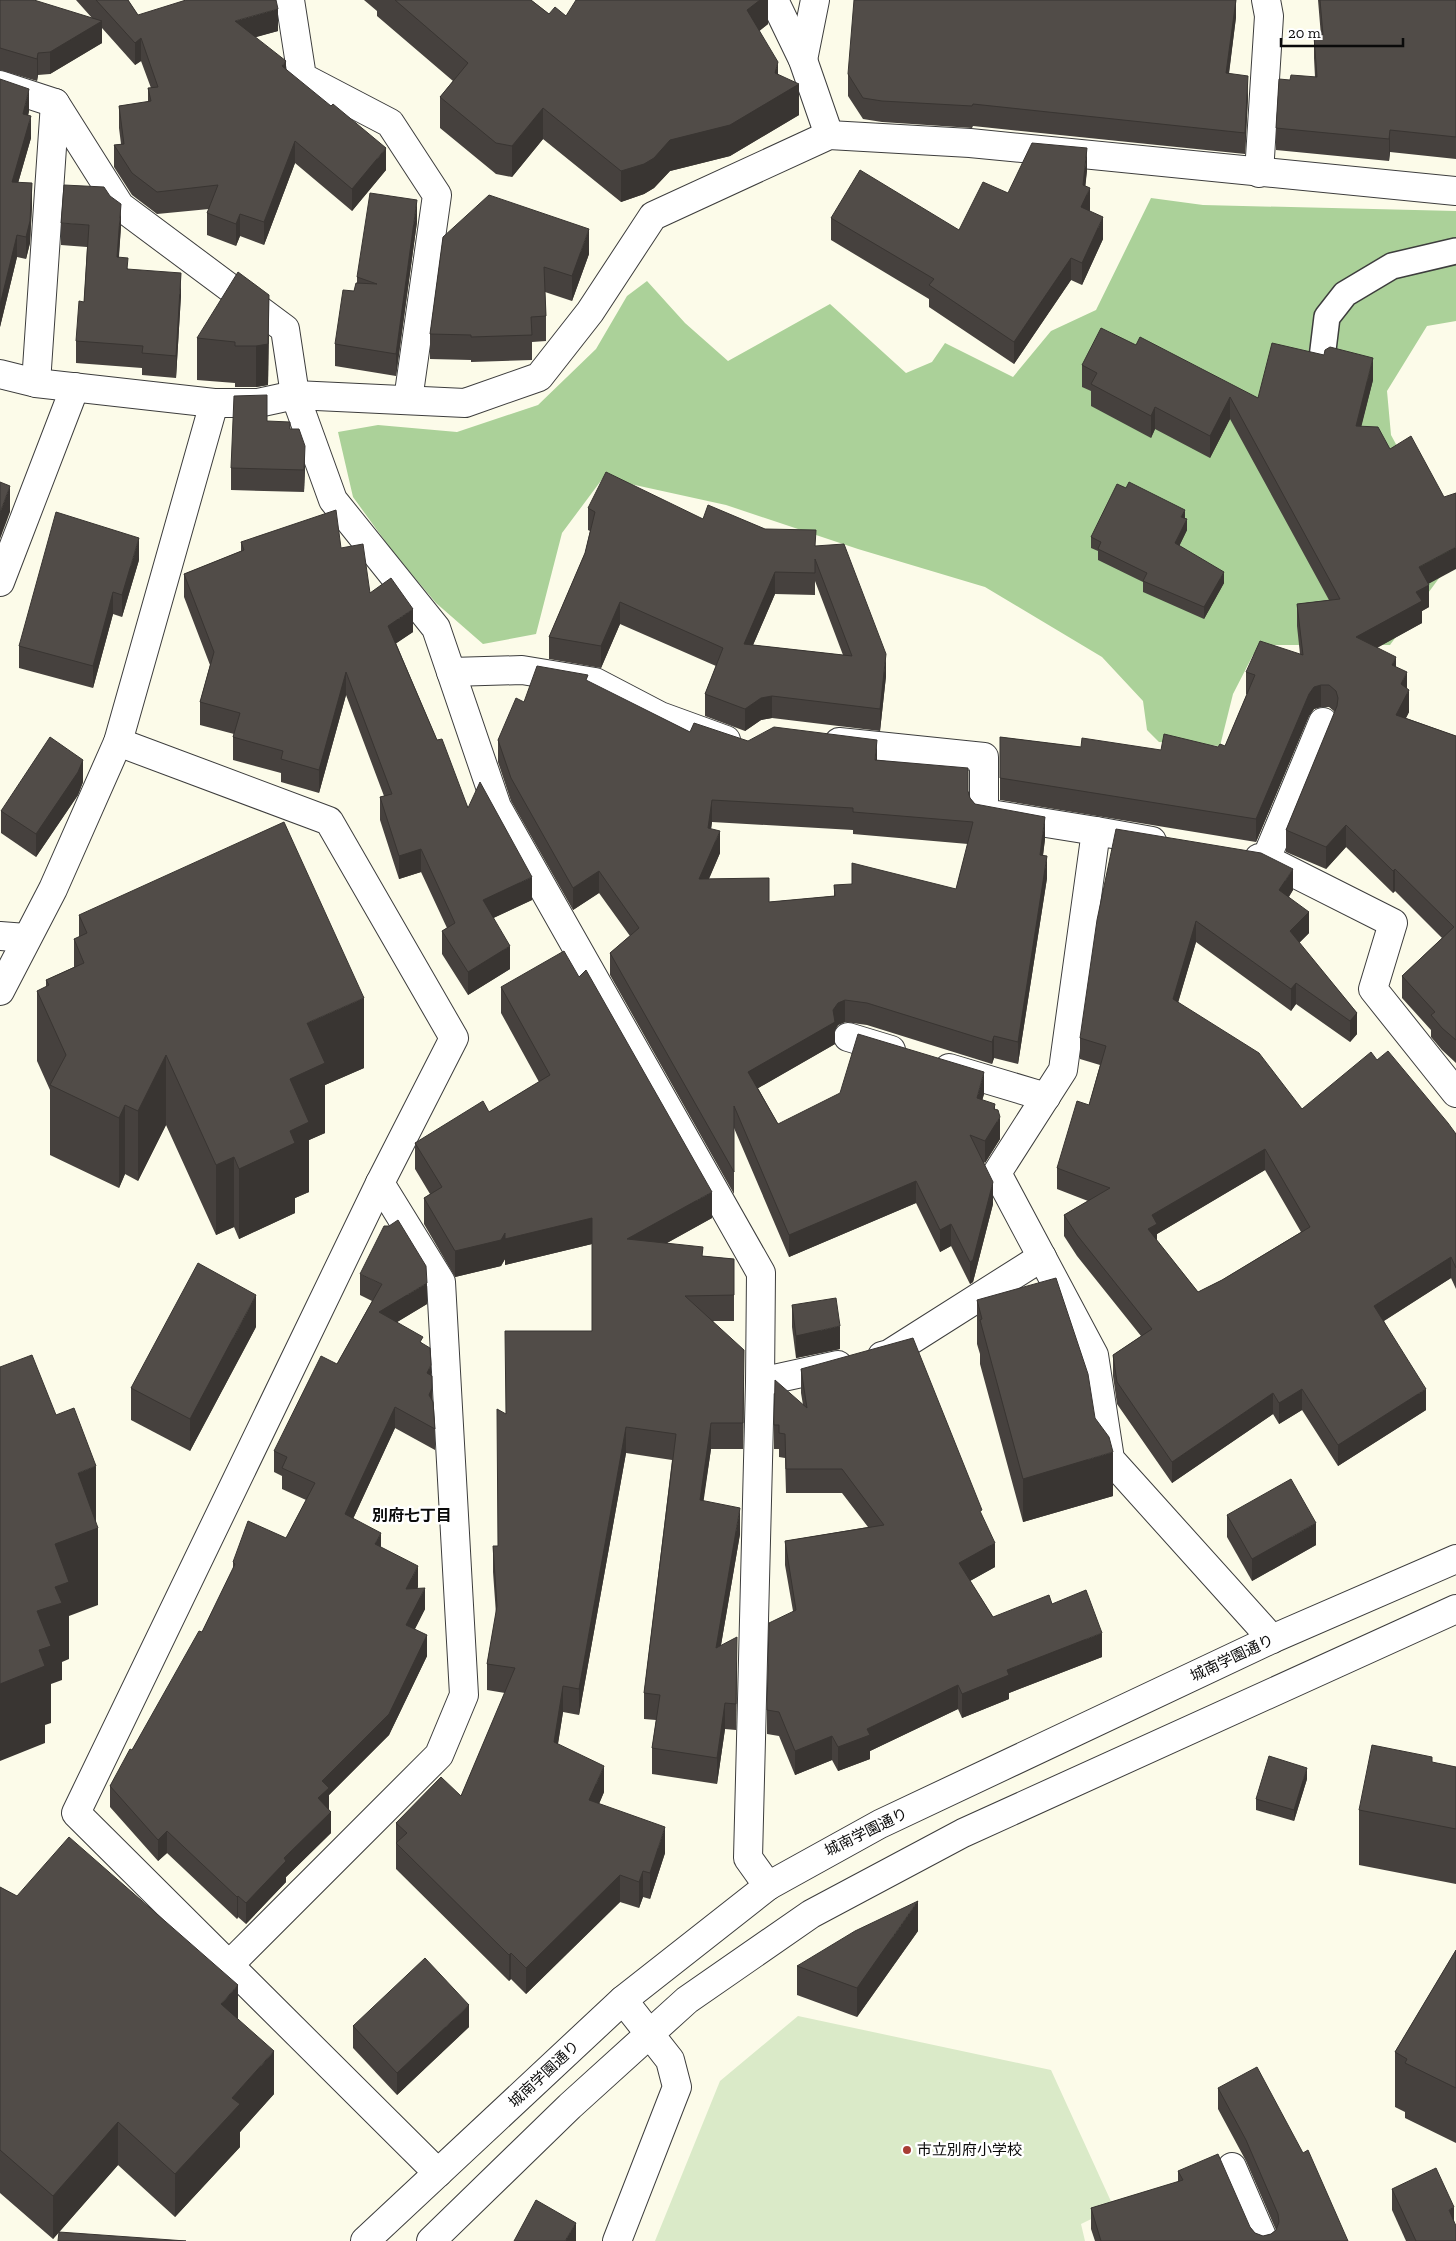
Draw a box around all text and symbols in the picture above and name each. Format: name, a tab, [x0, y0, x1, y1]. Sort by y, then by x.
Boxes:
scale bar	[1281, 15, 1404, 47]
text: 20 m	[1288, 24, 1321, 42]
district label: 別府七丁目	[372, 1506, 452, 1525]
street label: 城南学園通り	[1187, 1631, 1277, 1685]
street label: 城南学園通り	[822, 1804, 910, 1860]
street label: 城南学園通り	[505, 2037, 583, 2111]
place label: 市立別府小学校	[917, 2141, 1022, 2159]
marker: 市立別府小学校	[901, 2144, 913, 2156]

